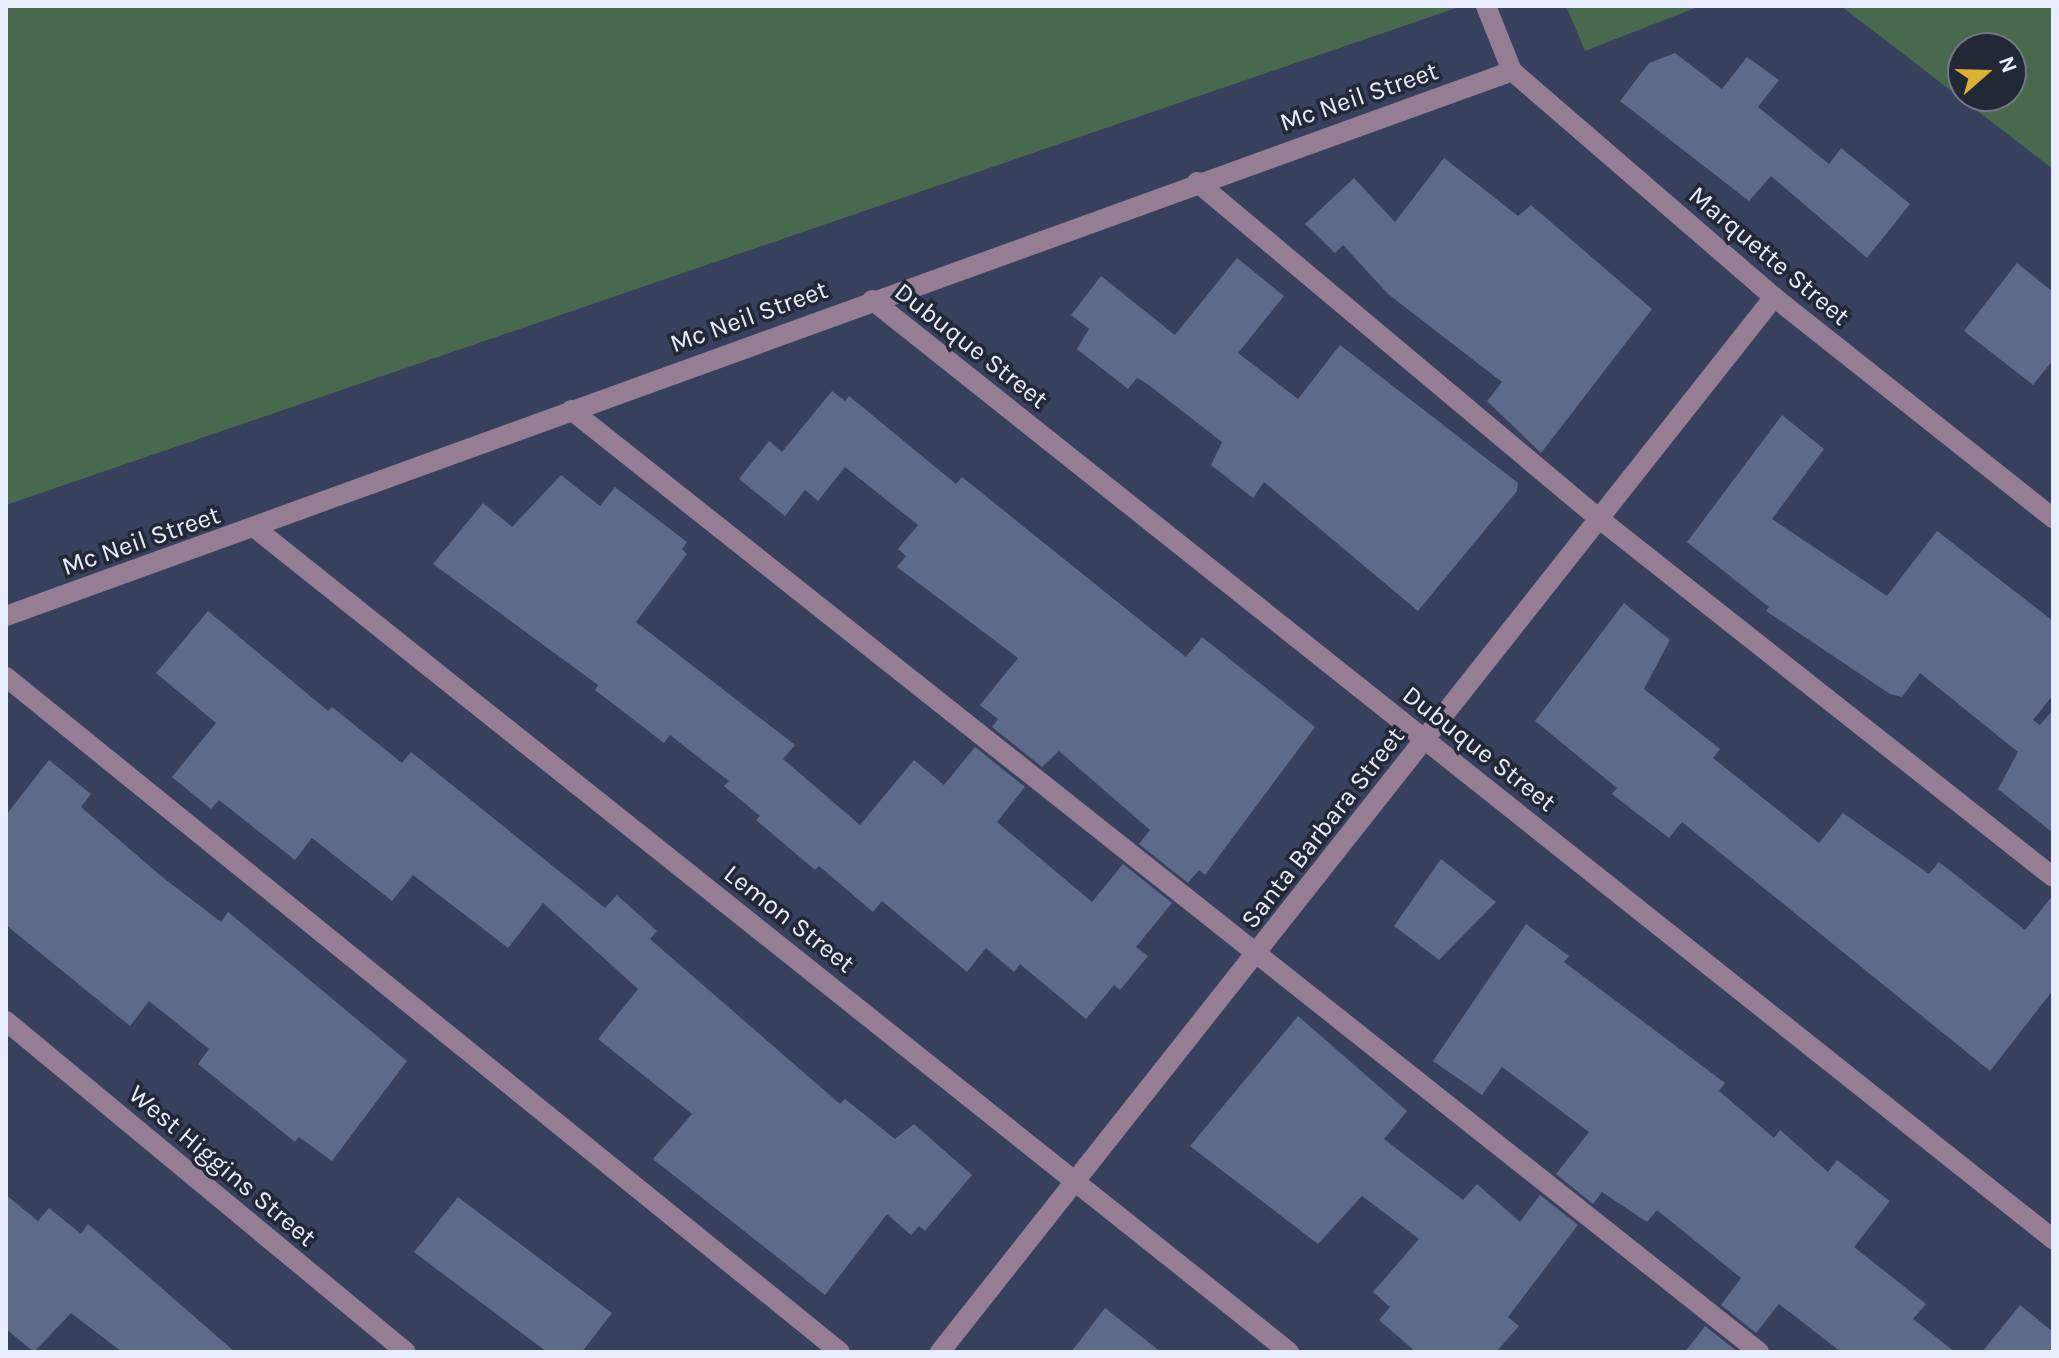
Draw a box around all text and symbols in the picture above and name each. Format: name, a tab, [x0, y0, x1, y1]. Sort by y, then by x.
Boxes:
north arrow	[1947, 32, 2027, 112]
text: N	[1993, 53, 2023, 76]
street label: Mc Neil Street	[1276, 55, 1442, 139]
street label: Marquette Street	[1682, 180, 1856, 332]
street label: Mc Neil Street	[666, 274, 832, 360]
street label: Dubuque Street	[888, 276, 1054, 416]
street label: Mc Neil Street	[58, 499, 224, 583]
street label: Dubuque Street	[1396, 679, 1562, 819]
street label: Santa Barbara Street	[1235, 721, 1411, 935]
street label: Lemon Street	[717, 858, 861, 980]
street label: West Higgins Street	[122, 1079, 322, 1253]

